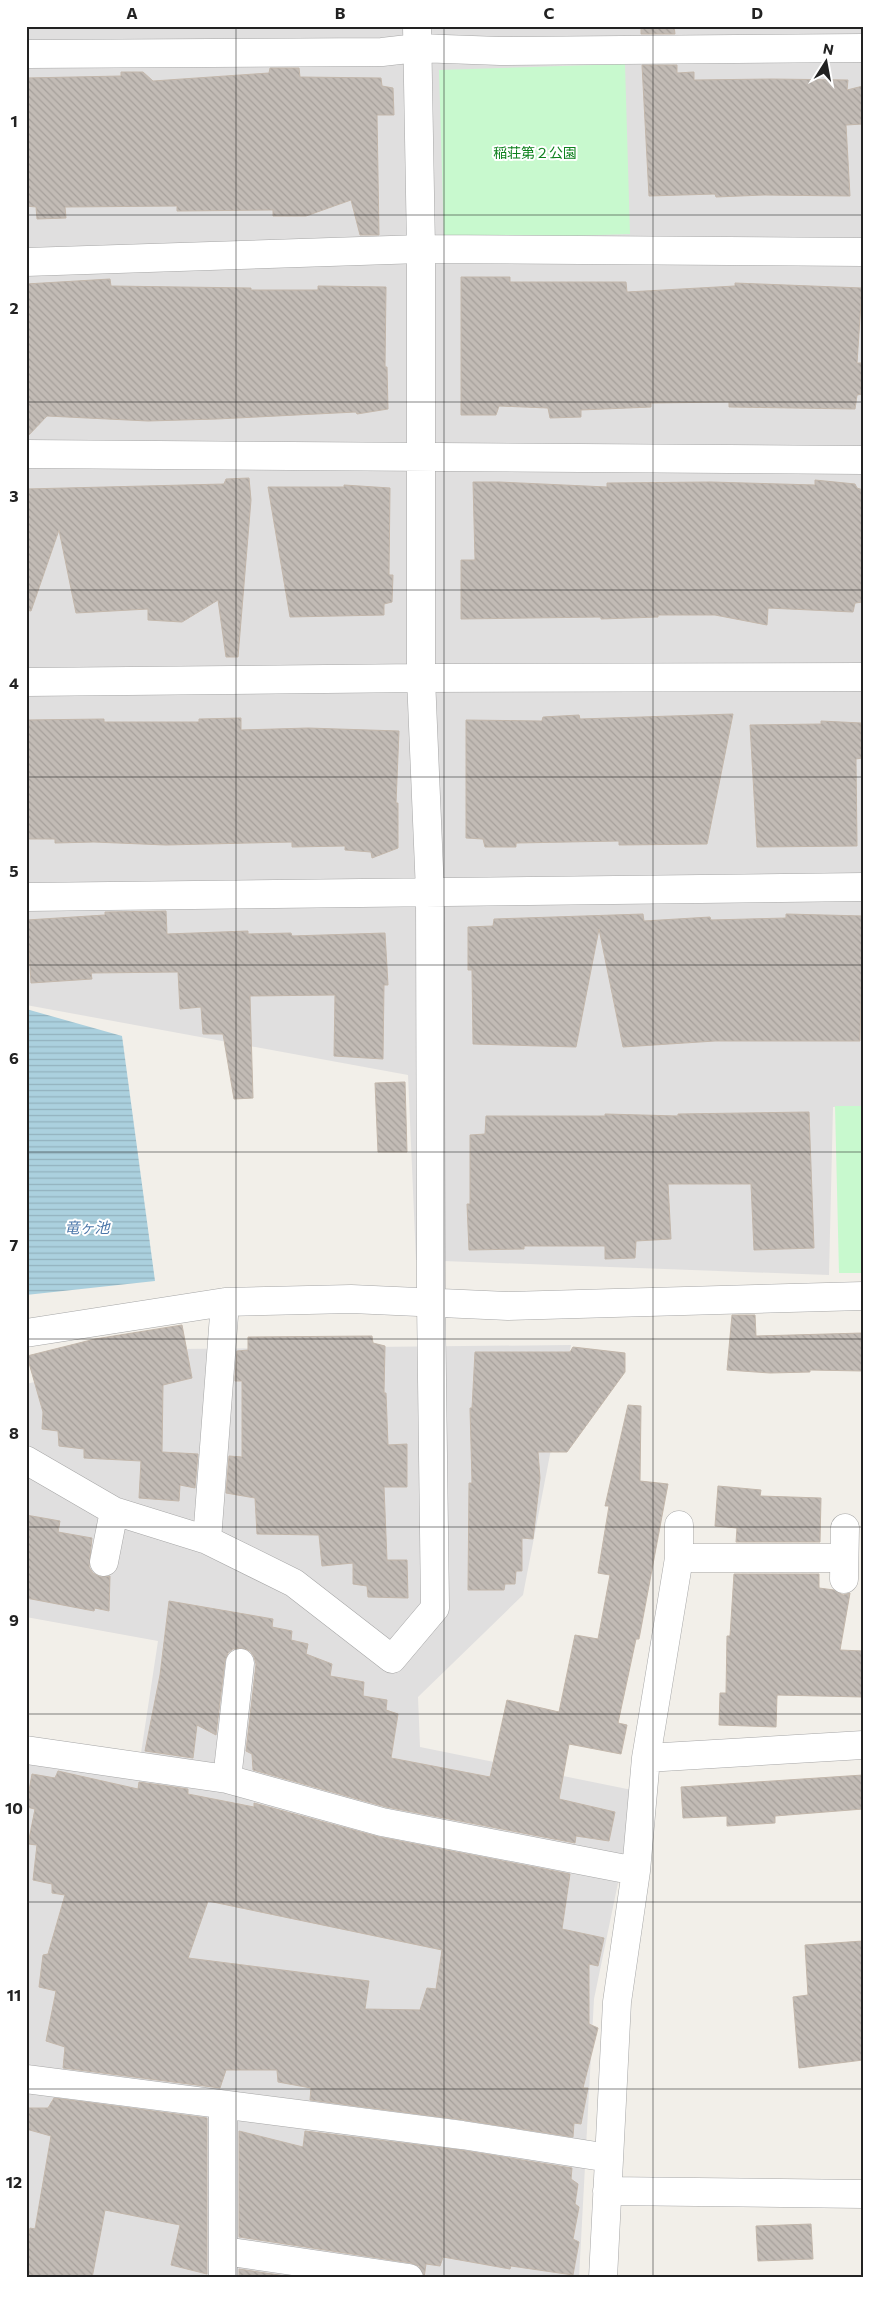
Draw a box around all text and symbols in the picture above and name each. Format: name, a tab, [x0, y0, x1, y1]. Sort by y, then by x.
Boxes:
text: A	[126, 3, 138, 22]
text: B	[335, 3, 346, 22]
text: C	[544, 3, 555, 22]
text: D	[751, 3, 763, 22]
north arrow	[802, 38, 852, 88]
text: N	[822, 39, 835, 58]
text: 1	[10, 111, 18, 130]
park label: 稲荘第２公園	[493, 144, 577, 161]
text: 2	[9, 298, 19, 317]
text: 3	[9, 486, 19, 505]
text: 4	[9, 673, 19, 692]
text: 5	[9, 861, 19, 880]
text: 6	[9, 1048, 19, 1067]
water label: 竜ヶ池	[64, 1218, 111, 1236]
text: 7	[10, 1235, 19, 1254]
text: 8	[9, 1423, 19, 1442]
text: 9	[9, 1610, 19, 1629]
text: 10	[5, 1798, 23, 1817]
text: 11	[7, 1985, 21, 2004]
text: 12	[6, 2172, 22, 2191]

